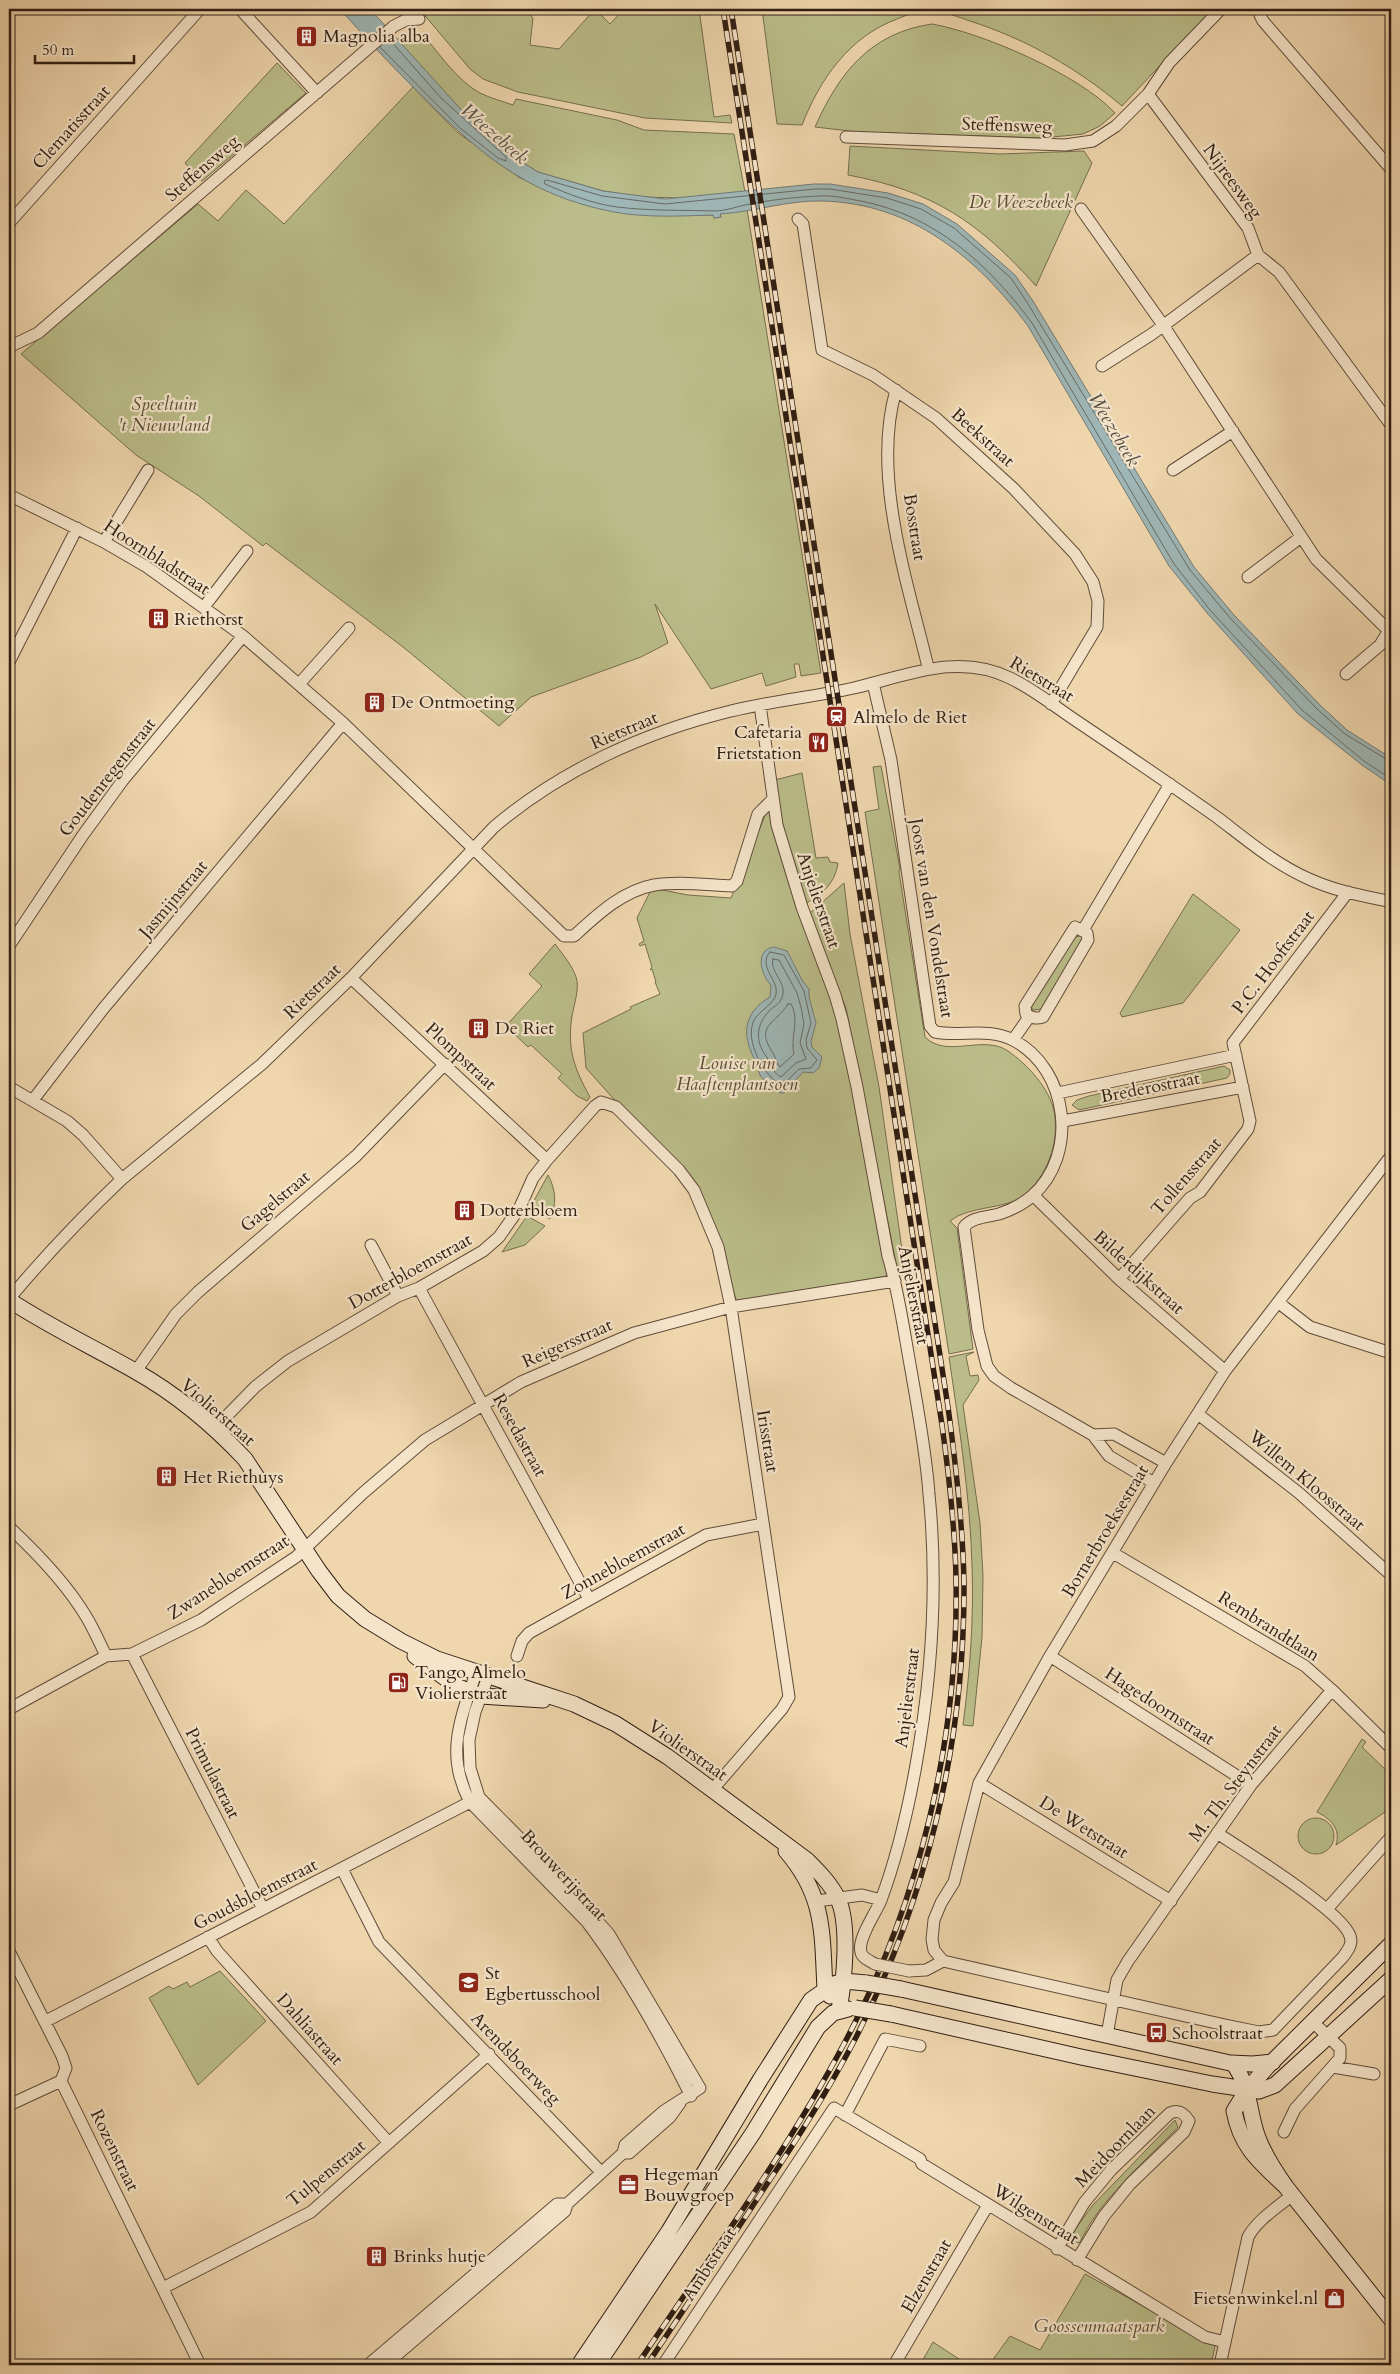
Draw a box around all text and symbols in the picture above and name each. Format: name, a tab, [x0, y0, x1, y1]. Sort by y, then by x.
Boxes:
building icon: Magnolia alba	[295, 24, 319, 48]
place label: Magnolia alba	[323, 24, 430, 49]
scale bar	[35, 32, 134, 64]
text: 50 m	[42, 40, 74, 60]
street label: Clematisstraat	[27, 79, 116, 175]
water label: Weezebeek	[455, 97, 534, 171]
street label: Steffensweg	[961, 111, 1054, 140]
street label: Steffensweg	[160, 129, 245, 208]
street label: Nijreesweg	[1197, 139, 1269, 225]
park label: De Weezebeek	[969, 190, 1073, 215]
water label: Weezebeek	[1082, 388, 1147, 472]
park label: Speeltuin 't Nieuwland	[118, 392, 211, 438]
street label: Beekstraat	[945, 402, 1020, 473]
street label: Bosstraat	[897, 492, 932, 563]
street label: Hoornbladstraat	[99, 514, 215, 601]
building icon: Riethorst	[146, 607, 170, 631]
place label: Riethorst	[174, 607, 244, 632]
street label: Rietstraat	[1005, 650, 1079, 709]
building icon: De Ontmoeting	[363, 690, 387, 714]
place label: De Ontmoeting	[391, 690, 515, 715]
street label: Rietstraat	[587, 705, 662, 756]
station icon: Almelo de Riet	[825, 705, 849, 729]
place label: Almelo de Riet	[853, 705, 967, 730]
street label: Goudenregenstraat	[53, 712, 162, 842]
place label: Cafetaria Frietstation	[716, 720, 803, 766]
restaurant icon: Cafetaria Frietstation	[806, 730, 830, 754]
street label: Joost van den Vondelstraat	[903, 813, 960, 1020]
street label: Anjelierstraat	[790, 849, 847, 952]
street label: Jasmijnstraat	[131, 855, 214, 946]
street label: P.C. Hooftstraat	[1226, 905, 1321, 1019]
street label: Rietstraat	[278, 958, 347, 1025]
building icon: De Riet	[467, 1016, 491, 1040]
place label: De Riet	[495, 1016, 554, 1041]
street label: Plompstraat	[419, 1017, 502, 1096]
park label: Louise van Haaftenplantsoen	[676, 1051, 798, 1097]
street label: Brederostraat	[1098, 1066, 1202, 1109]
street label: Tollensstraat	[1145, 1132, 1228, 1221]
street label: Gagelstraat	[235, 1164, 316, 1238]
building icon: Dotterbloem	[452, 1198, 476, 1222]
place label: Dotterbloem	[480, 1198, 579, 1223]
street label: Bilderdijkstraat	[1088, 1225, 1190, 1320]
street label: Dotterbloemstraat	[344, 1227, 477, 1316]
street label: Anjelierstraat	[892, 1244, 935, 1347]
street label: Reigersstraat	[518, 1312, 616, 1374]
street label: Violierstraat	[175, 1373, 261, 1452]
street label: Resedastraat	[486, 1389, 553, 1482]
street label: Irisstraat	[750, 1408, 785, 1475]
street label: Willem Kloosstraat	[1242, 1423, 1371, 1537]
street label: Bornerbroeksestraat	[1056, 1460, 1155, 1602]
building icon: Het Riethuys	[155, 1465, 179, 1489]
place label: Het Riethuys	[183, 1465, 283, 1490]
street label: Zonnebloemstraat	[557, 1517, 690, 1606]
street label: Zwanebloemstraat	[163, 1529, 294, 1626]
street label: Rembrandtlaan	[1213, 1585, 1325, 1668]
street label: Anjelierstraat	[889, 1647, 926, 1749]
place label: Tango Almelo Violierstraat	[415, 1660, 526, 1706]
street label: Hagedoornstraat	[1100, 1662, 1220, 1752]
fuel station icon: Tango Almelo Violierstraat	[387, 1670, 411, 1694]
street label: Violierstraat	[643, 1714, 733, 1787]
street label: M. Th. Steynstraat	[1183, 1719, 1288, 1847]
street label: Primulastraat	[179, 1723, 246, 1823]
street label: De Wetstraat	[1034, 1790, 1133, 1865]
street label: Brouwerijstraat	[515, 1824, 613, 1927]
street label: Goudsbloemstraat	[189, 1852, 322, 1937]
place label: St Egbertusschool	[485, 1961, 601, 2007]
school or university icon: St Egbertusschool	[457, 1971, 481, 1995]
street label: Dahliastraat	[270, 1988, 349, 2071]
street label: Arendsboerweg	[465, 2006, 567, 2111]
bus stop icon: Schoolstraat	[1144, 2021, 1168, 2045]
place label: Schoolstraat	[1172, 2021, 1263, 2046]
street label: Meidoornlaan	[1069, 2099, 1162, 2193]
street label: Rozenstraat	[84, 2105, 145, 2196]
street label: Tulpenstraat	[281, 2134, 371, 2213]
place label: Hegeman Bouwgroep	[644, 2162, 734, 2208]
office icon: Hegeman Bouwgroep	[616, 2172, 640, 2196]
street label: Wilgenstraat	[987, 2177, 1084, 2251]
street label: Ambtstraat	[676, 2222, 743, 2306]
street label: Elzenstraat	[895, 2234, 958, 2318]
building icon: Brinks hutje	[365, 2244, 389, 2268]
place label: Brinks hutje	[393, 2244, 486, 2269]
place label: Fietsenwinkel.nl	[1193, 2286, 1318, 2311]
shop icon: Fietsenwinkel.nl	[1322, 2286, 1346, 2310]
park label: Goossenmaatspark	[1034, 2314, 1164, 2339]

